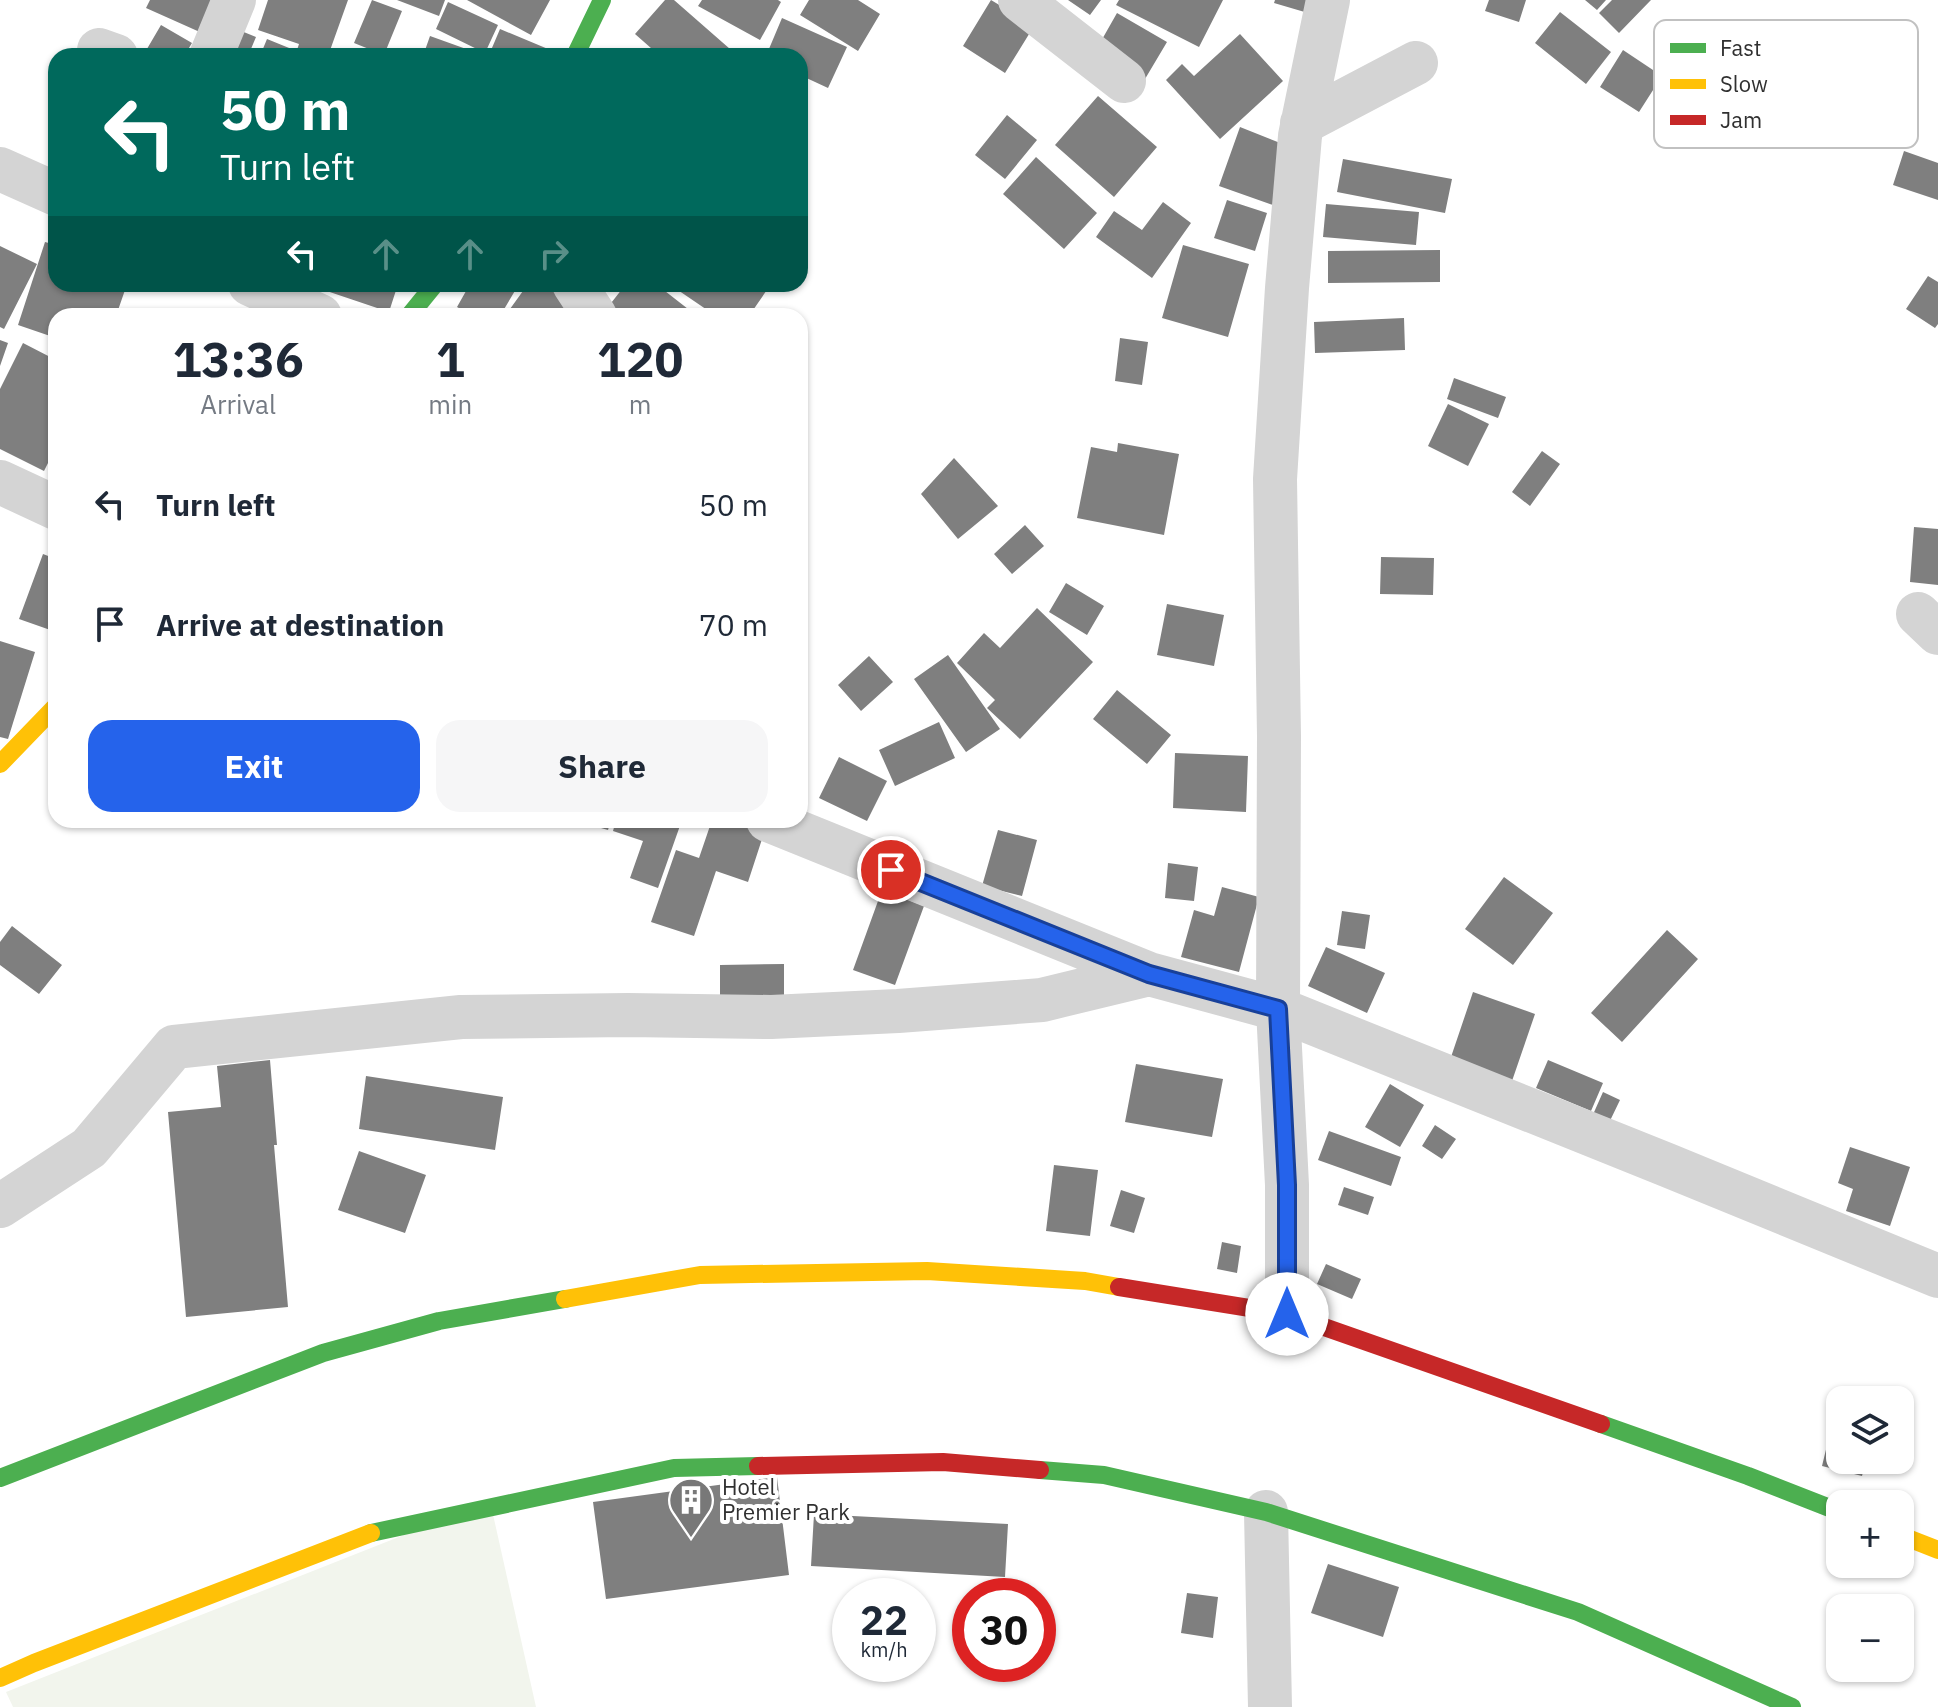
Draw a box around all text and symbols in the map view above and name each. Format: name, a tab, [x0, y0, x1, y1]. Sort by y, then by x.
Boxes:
legend	[1654, 20, 1918, 148]
text: Fast	[1720, 33, 1761, 62]
text: Slow	[1720, 69, 1768, 98]
text: 50 m	[220, 73, 350, 145]
icon: left	[88, 80, 192, 184]
text: Jam	[1720, 105, 1762, 134]
text: Turn left	[220, 143, 355, 190]
icon: left	[280, 232, 324, 276]
icon: ahead	[364, 232, 408, 276]
icon: ahead	[448, 232, 492, 276]
icon: right	[532, 232, 576, 276]
text: 13:36	[173, 328, 304, 390]
text: 1	[436, 328, 465, 390]
text: 120	[597, 328, 683, 390]
text: Arrival	[200, 387, 276, 421]
text: min	[428, 387, 472, 421]
text: m	[629, 387, 651, 421]
icon: left	[88, 482, 132, 526]
text: Turn left	[156, 485, 275, 524]
text: 50 m	[699, 485, 768, 524]
icon: arrive	[88, 602, 132, 646]
text: Arrive at destination	[156, 605, 444, 644]
text: 70 m	[699, 605, 768, 644]
button: Exit	[88, 720, 420, 812]
button: Share	[436, 720, 768, 812]
pin	[857, 836, 925, 904]
icon: arrive	[869, 848, 913, 892]
position arrow	[1245, 1272, 1329, 1356]
map controls	[1826, 1386, 1914, 1682]
button: layers	[1826, 1386, 1914, 1474]
place label: Hotel Premier Park	[722, 1472, 850, 1526]
building icon: Hotel Premier Park	[667, 1476, 715, 1539]
button: +	[1826, 1490, 1914, 1578]
speed limit sign: 30	[952, 1578, 1056, 1682]
text: 22	[860, 1594, 908, 1646]
button: −	[1826, 1594, 1914, 1682]
text: km/h	[860, 1636, 908, 1663]

